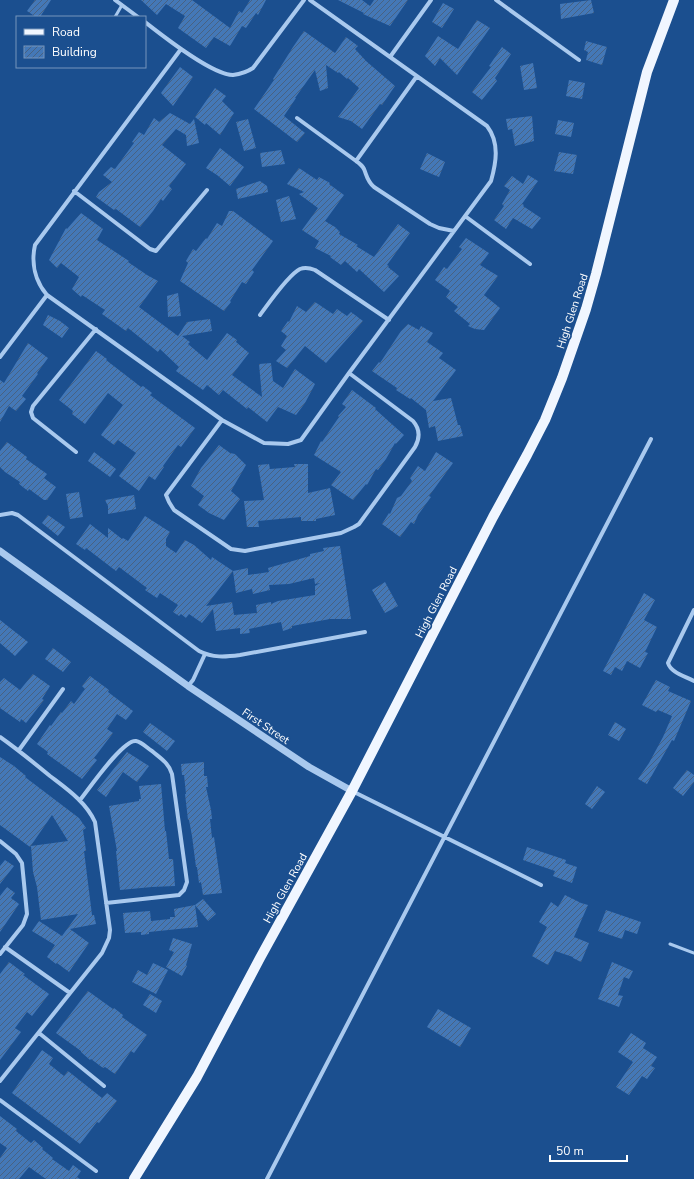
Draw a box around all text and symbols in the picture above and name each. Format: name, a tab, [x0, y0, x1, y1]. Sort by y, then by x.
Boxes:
legend	[16, 16, 146, 68]
text: Road	[52, 24, 80, 40]
text: Building	[52, 44, 97, 60]
street label: High Glen Road	[553, 272, 592, 351]
street label: High Glen Road	[412, 564, 461, 640]
street label: First Street	[239, 705, 293, 748]
street label: High Glen Road	[260, 850, 311, 926]
scale bar	[550, 1137, 627, 1163]
text: 50 m	[556, 1143, 584, 1159]

